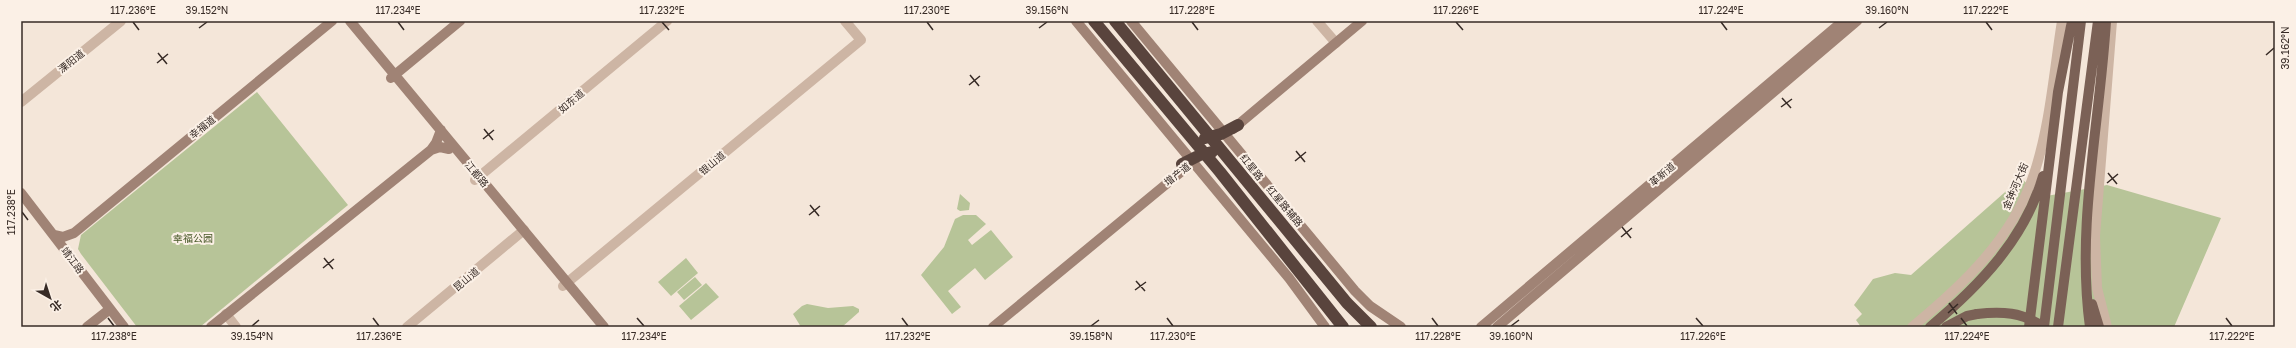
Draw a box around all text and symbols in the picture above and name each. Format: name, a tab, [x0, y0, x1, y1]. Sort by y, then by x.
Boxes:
text: 117.236°E	[110, 4, 156, 16]
text: 39.152°N	[186, 4, 228, 16]
text: 117.234°E	[375, 4, 421, 16]
text: 117.232°E	[639, 4, 685, 16]
text: 117.230°E	[904, 4, 950, 16]
text: 39.156°N	[1025, 4, 1069, 16]
text: 117.228°E	[1169, 4, 1215, 16]
text: 117.226°E	[1433, 4, 1479, 16]
text: 117.224°E	[1698, 4, 1744, 16]
text: 39.160°N	[1865, 4, 1909, 16]
text: 117.222°E	[1963, 4, 2009, 16]
text: 39.162°N	[2279, 26, 2291, 70]
street label: 溧阳道	[56, 47, 86, 75]
street label: 如东道	[556, 87, 586, 115]
street label: 幸福道	[187, 113, 217, 141]
street label: 银山道	[697, 149, 727, 177]
street label: 红星路	[1238, 152, 1266, 182]
street label: 江都路	[463, 159, 491, 189]
street label: 增产道	[1162, 160, 1192, 188]
street label: 革新道	[1647, 160, 1677, 188]
street label: 金钟河大街	[2000, 161, 2030, 211]
street label: 红星路辅路	[1264, 183, 1306, 229]
text: 117.238°E	[5, 189, 17, 235]
park label: 幸福公园	[173, 232, 213, 244]
street label: 靖江路	[59, 244, 87, 276]
street label: 昆山道	[451, 265, 481, 293]
north arrow	[30, 278, 70, 318]
text: 北	[48, 298, 65, 315]
text: 117.238°E	[91, 330, 137, 342]
text: 39.154°N	[231, 330, 273, 342]
text: 117.236°E	[356, 330, 402, 342]
text: 117.234°E	[621, 330, 667, 342]
text: 117.232°E	[885, 330, 931, 342]
text: 39.158°N	[1069, 330, 1113, 342]
text: 117.230°E	[1150, 330, 1196, 342]
text: 117.228°E	[1415, 330, 1461, 342]
text: 39.160°N	[1489, 330, 1533, 342]
text: 117.226°E	[1680, 330, 1726, 342]
text: 117.224°E	[1944, 330, 1990, 342]
text: 117.222°E	[2209, 330, 2255, 342]

